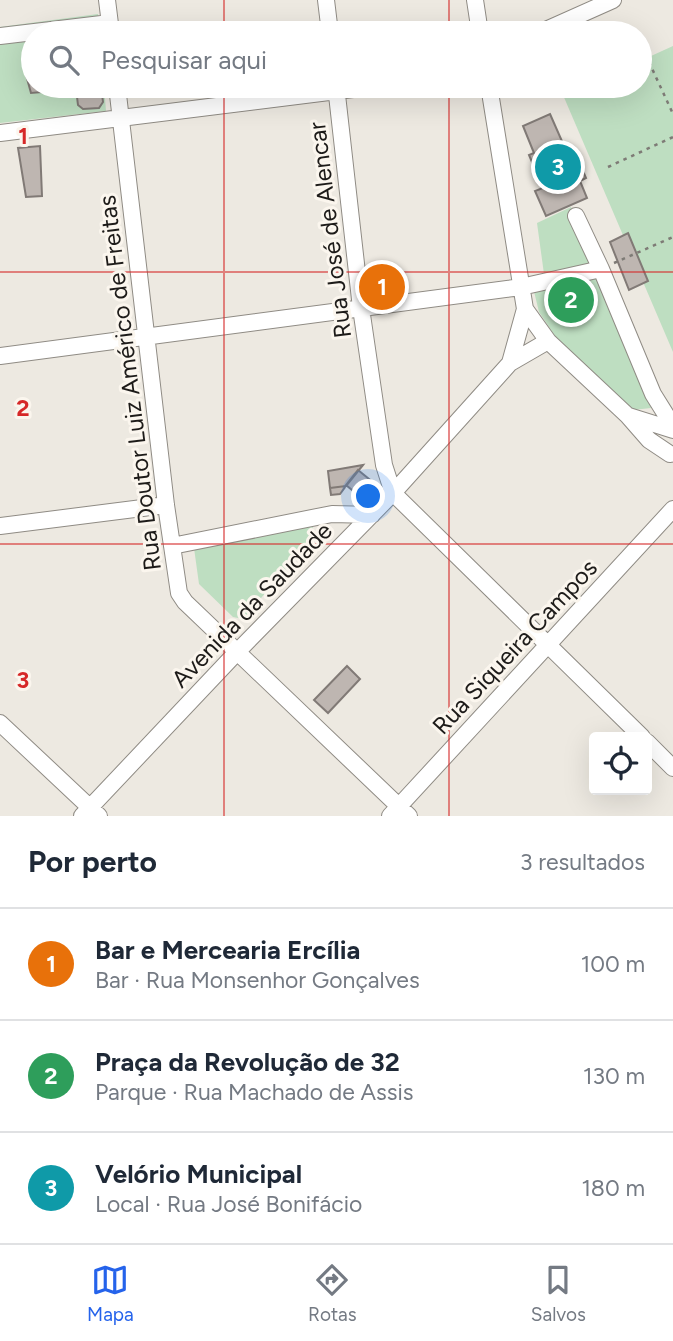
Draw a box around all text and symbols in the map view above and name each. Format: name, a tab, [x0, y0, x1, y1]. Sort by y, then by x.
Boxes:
search box	[21, 21, 652, 98]
icon: search	[45, 41, 83, 79]
text: Pesquisar aqui	[101, 44, 267, 76]
street label: Rua José de Alencar	[302, 120, 357, 340]
text: 1	[18, 122, 28, 150]
pin: 3	[535, 141, 581, 193]
street label: Rua Doutor Luiz Américo de Freitas	[92, 194, 167, 572]
pin: 1	[359, 261, 405, 313]
pin: 2	[548, 274, 594, 326]
text: 2	[16, 394, 30, 422]
your location	[351, 479, 385, 513]
street label: Avenida da Saudade	[165, 516, 338, 693]
street label: Rua Siqueira Campos	[426, 553, 603, 740]
text: 3	[17, 666, 29, 694]
map controls	[589, 732, 652, 795]
button: locate	[589, 732, 652, 795]
text: Por perto	[28, 843, 157, 880]
text: 3 resultados	[520, 848, 645, 876]
text: Bar e Mercearia Ercília	[95, 934, 360, 966]
text: 1	[46, 950, 56, 978]
text: 100 m	[581, 950, 645, 978]
text: Bar · Rua Monsenhor Gonçalves	[95, 966, 420, 994]
text: Praça da Revolução de 32	[95, 1046, 400, 1078]
text: 2	[44, 1062, 58, 1090]
text: 130 m	[583, 1062, 645, 1090]
text: Parque · Rua Machado de Assis	[95, 1078, 414, 1106]
text: Velório Municipal	[95, 1158, 302, 1190]
text: 3	[45, 1174, 57, 1202]
text: 180 m	[581, 1174, 645, 1202]
text: Local · Rua José Bonifácio	[95, 1190, 362, 1218]
tab: Mapa	[87, 1261, 134, 1326]
tab: Rotas	[308, 1261, 357, 1326]
tab: Salvos	[531, 1261, 586, 1326]

